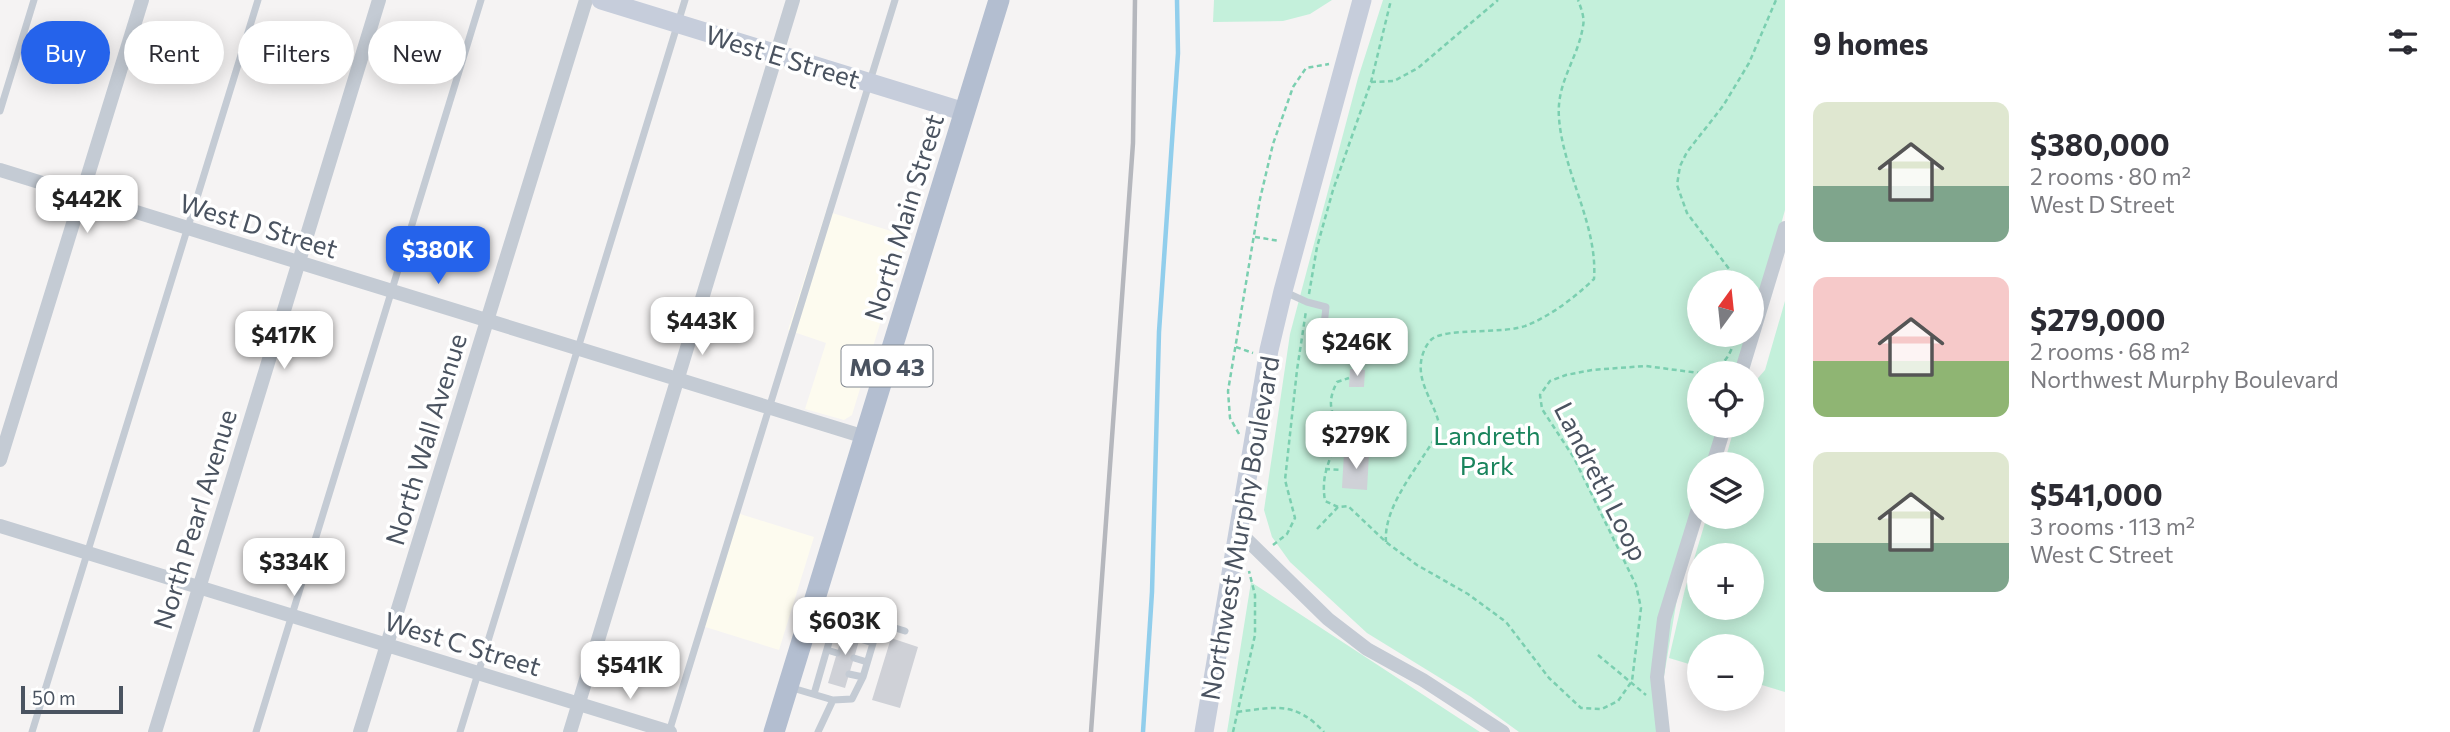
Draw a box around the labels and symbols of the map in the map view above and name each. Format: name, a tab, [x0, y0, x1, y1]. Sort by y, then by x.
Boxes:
street label: West E Street	[702, 18, 864, 94]
street label: North Main Street	[857, 110, 949, 324]
pin: $442K	[38, 176, 136, 235]
street label: West D Street	[176, 186, 342, 264]
pin: $380K	[389, 226, 487, 286]
north arrow	[1687, 270, 1764, 346]
pin: $443K	[653, 298, 751, 357]
pin: $417K	[235, 312, 333, 371]
pin: $246K	[1308, 318, 1406, 378]
street label: North Wall Avenue	[378, 329, 472, 549]
road number: MO 43	[842, 346, 932, 386]
street label: Northwest Murphy Boulevard	[1193, 354, 1285, 702]
street label: Landreth Loop	[1549, 397, 1655, 565]
street label: North Pearl Avenue	[146, 406, 242, 632]
pin: $279K	[1307, 412, 1405, 471]
park label: Landreth Park	[1433, 419, 1541, 480]
pin: $334K	[245, 538, 343, 598]
pin: $603K	[796, 598, 894, 657]
street label: West C Street	[381, 604, 545, 682]
pin: $541K	[581, 642, 679, 701]
scale bar	[21, 683, 122, 715]

